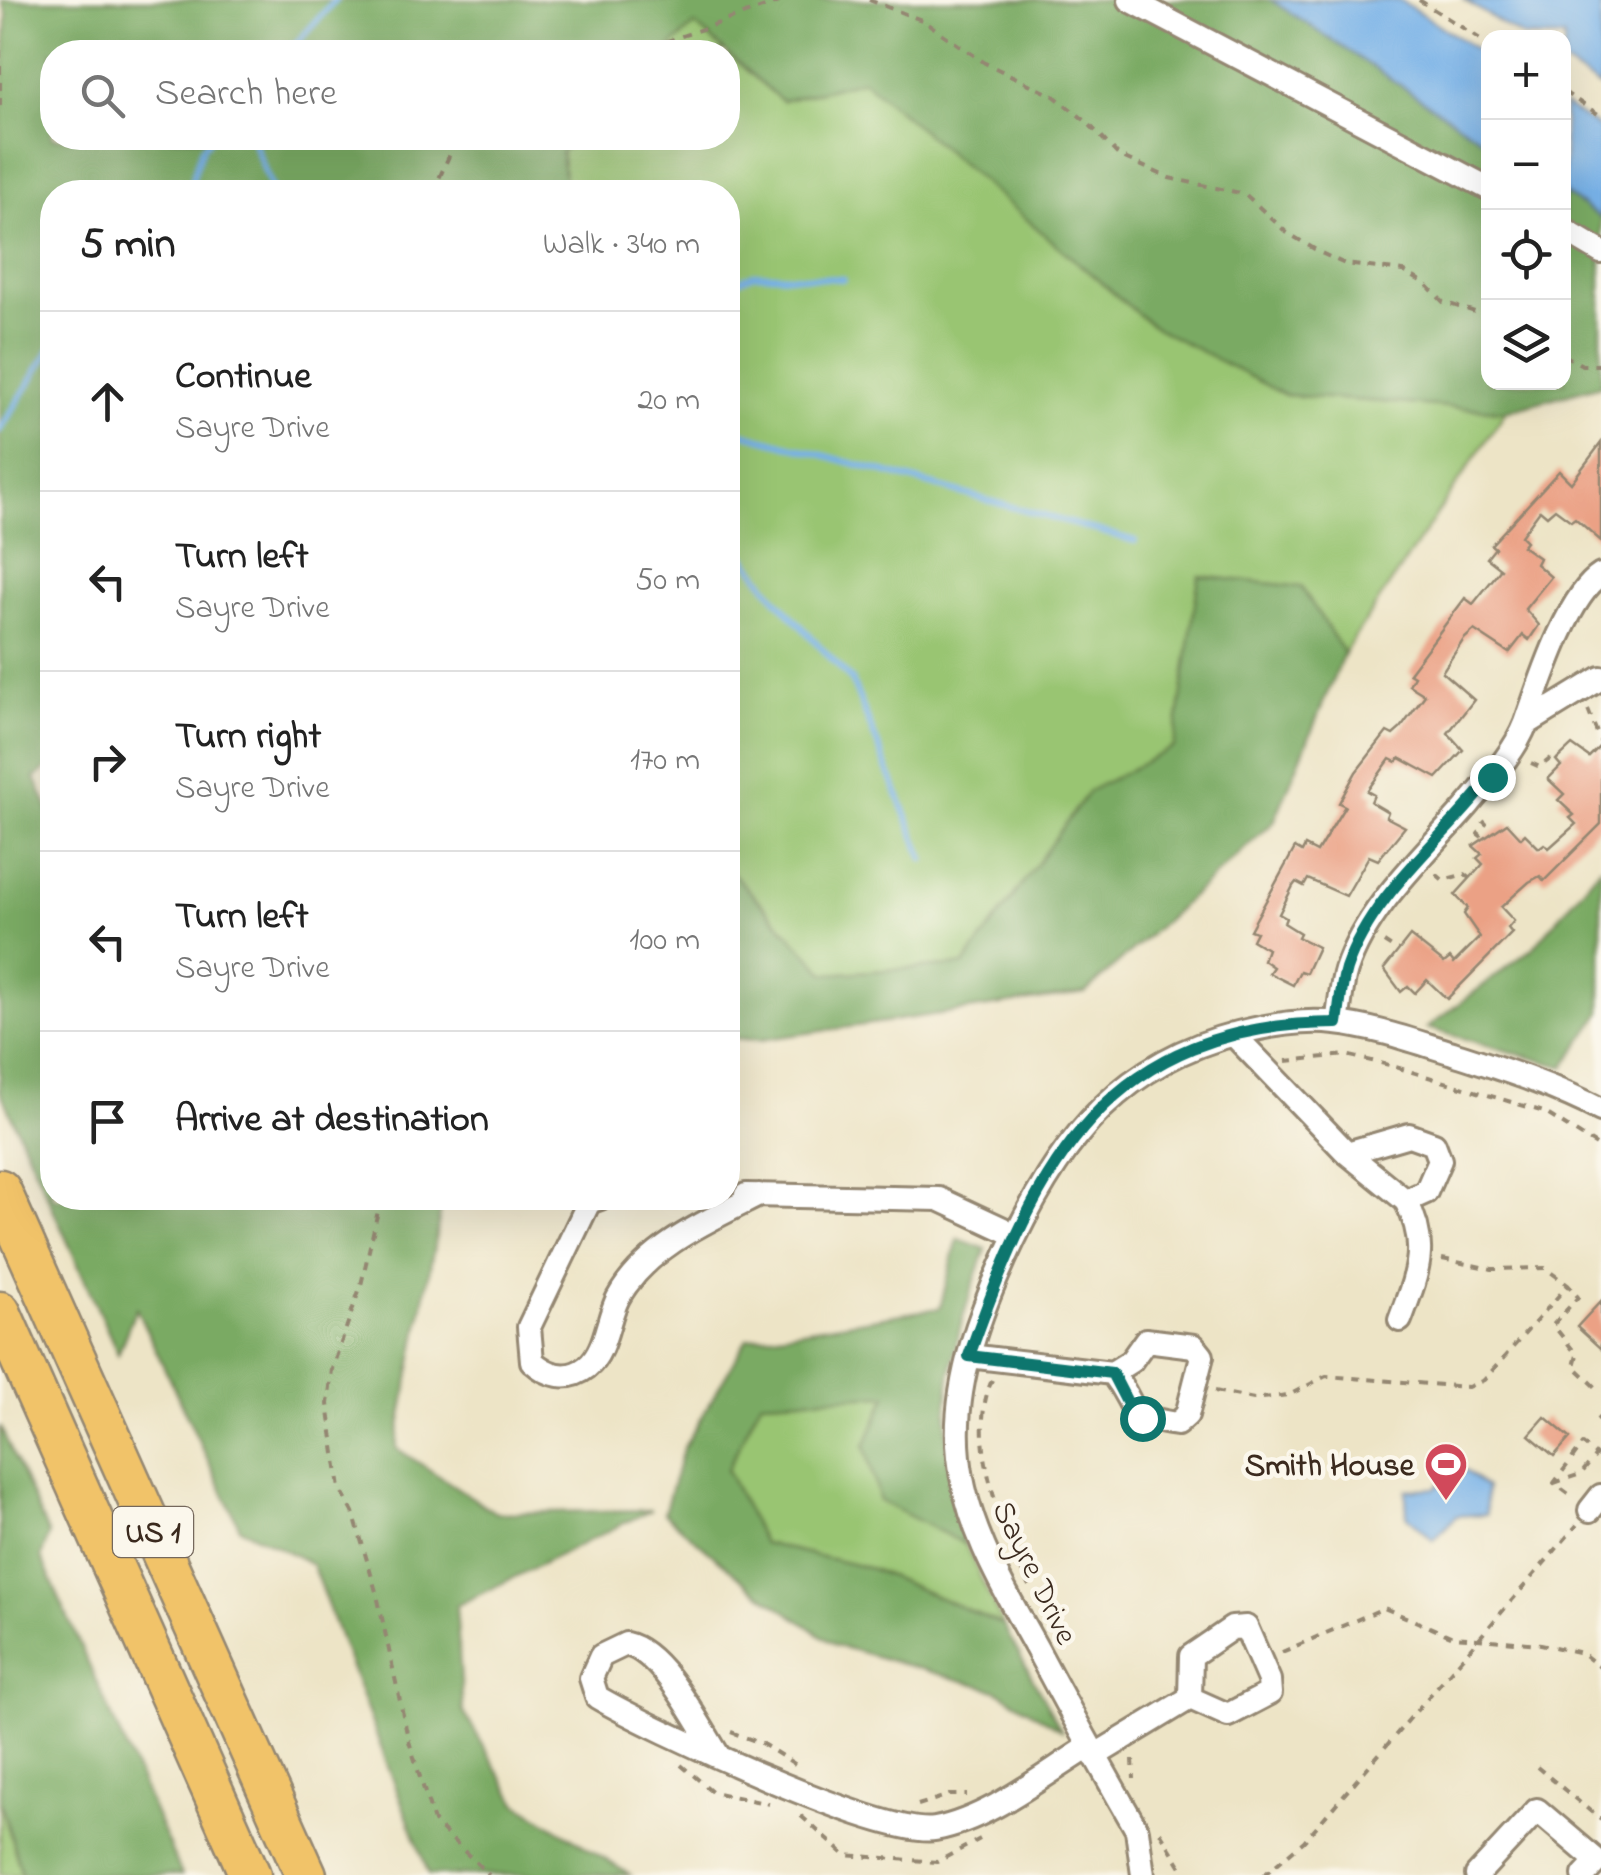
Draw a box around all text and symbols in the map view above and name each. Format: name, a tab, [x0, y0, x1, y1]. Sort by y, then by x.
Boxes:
map controls	[1481, 30, 1571, 390]
button: +	[1481, 30, 1571, 120]
search box	[40, 40, 740, 150]
text: Search here	[155, 67, 337, 123]
icon: search	[75, 68, 130, 123]
button: −	[1481, 120, 1571, 210]
button: locate	[1481, 210, 1571, 300]
text: 5 min	[80, 215, 175, 276]
text: Walk · 340 m	[543, 222, 700, 269]
button: layers	[1481, 300, 1571, 390]
text: Continue	[175, 350, 311, 406]
icon: ahead	[80, 374, 135, 429]
text: 20 m	[637, 378, 700, 425]
text: Sayre Drive	[175, 406, 330, 453]
text: Turn left	[175, 530, 308, 586]
icon: left	[80, 554, 135, 609]
text: 50 m	[635, 558, 700, 605]
text: Sayre Drive	[175, 586, 330, 633]
text: Turn right	[175, 710, 321, 766]
icon: right	[80, 734, 135, 789]
text: 170 m	[630, 738, 700, 785]
route end	[1470, 755, 1516, 801]
text: Sayre Drive	[175, 766, 330, 813]
text: Turn left	[175, 890, 308, 946]
icon: left	[80, 914, 135, 969]
text: 100 m	[629, 918, 700, 965]
text: Sayre Drive	[175, 946, 330, 993]
text: Arrive at destination	[175, 1093, 489, 1149]
icon: arrive	[80, 1094, 135, 1149]
route start	[1120, 1396, 1166, 1442]
sports icon: Smith House	[1423, 1441, 1469, 1502]
place label: Smith House	[1245, 1444, 1416, 1491]
street label: Sayre Drive	[978, 1494, 1088, 1654]
road number: US 1	[113, 1507, 193, 1557]

